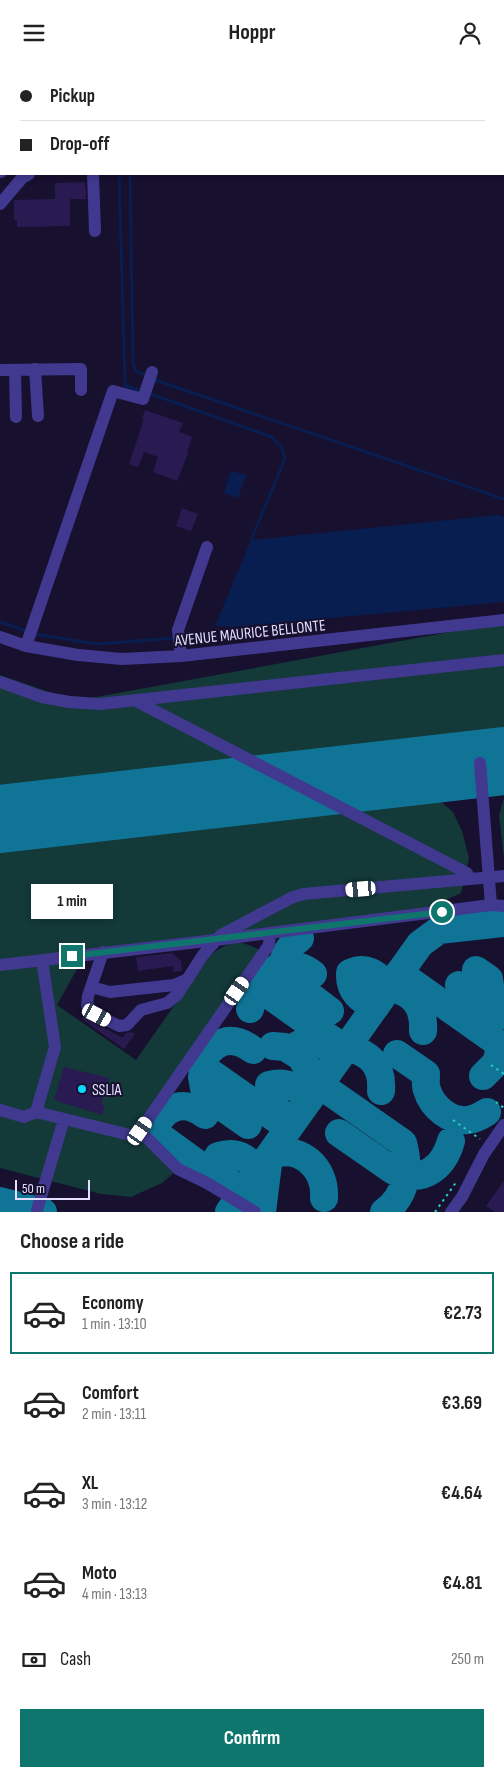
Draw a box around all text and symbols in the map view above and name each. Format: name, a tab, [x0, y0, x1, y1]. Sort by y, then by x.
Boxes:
icon: menu	[20, 19, 48, 47]
text: Hoppr	[228, 19, 276, 46]
icon: person	[456, 19, 484, 47]
text: Pickup	[50, 85, 95, 108]
text: Drop-off	[50, 133, 110, 156]
street label: AVENUE MAURICE BELLONTE	[173, 616, 326, 651]
car	[345, 880, 376, 898]
callout: 1 min	[31, 883, 113, 919]
text: 1 min	[57, 892, 87, 911]
route start	[431, 901, 453, 923]
route end	[61, 945, 83, 967]
car	[222, 974, 251, 1008]
car	[80, 1001, 113, 1029]
place label: SSLIA	[92, 1081, 122, 1100]
marker: SSLIA	[76, 1083, 88, 1095]
car	[125, 1114, 154, 1148]
scale bar	[15, 1177, 90, 1200]
text: 50 m	[22, 1180, 45, 1197]
text: Choose a ride	[20, 1228, 124, 1255]
icon: car	[22, 1291, 67, 1336]
text: Economy	[82, 1292, 144, 1315]
text: €2.73	[443, 1302, 482, 1325]
text: 1 min · 13:10	[82, 1315, 147, 1334]
icon: car	[22, 1381, 67, 1426]
text: Comfort	[82, 1382, 139, 1405]
text: €3.69	[442, 1392, 482, 1415]
text: 2 min · 13:11	[82, 1405, 146, 1424]
icon: car	[22, 1471, 67, 1516]
text: XL	[82, 1472, 98, 1495]
text: €4.64	[441, 1482, 482, 1505]
text: 3 min · 13:12	[82, 1495, 147, 1514]
icon: car	[22, 1561, 67, 1606]
text: Moto	[82, 1562, 117, 1585]
text: €4.81	[442, 1572, 482, 1595]
text: 4 min · 13:13	[82, 1585, 147, 1604]
icon: cash	[20, 1646, 48, 1674]
text: Cash	[60, 1648, 91, 1671]
text: 250 m	[451, 1650, 484, 1669]
button: Confirm	[20, 1709, 484, 1767]

